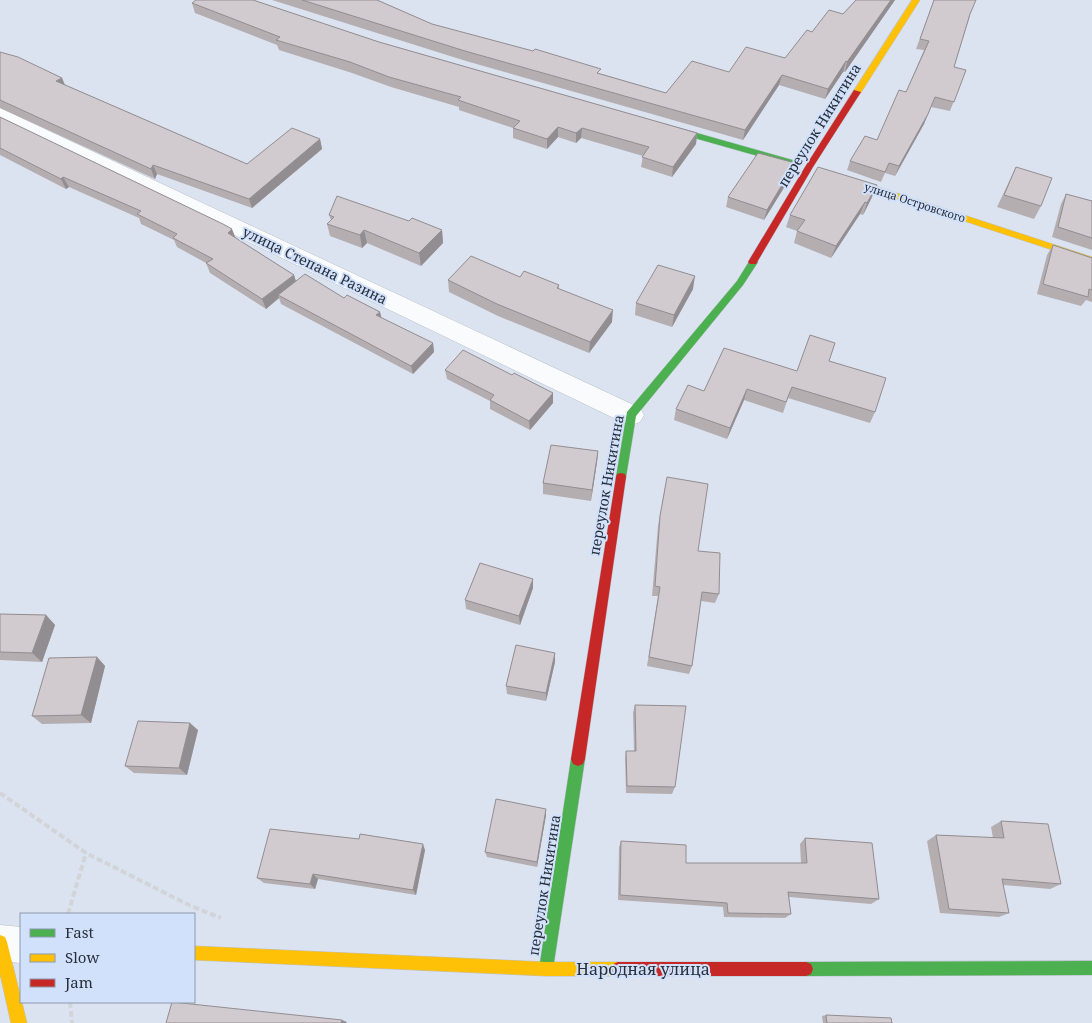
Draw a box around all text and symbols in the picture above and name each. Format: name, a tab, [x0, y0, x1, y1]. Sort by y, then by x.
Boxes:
street label: переулок Никитина	[773, 60, 865, 190]
street label: улица Островского	[863, 179, 967, 225]
street label: улица Степана Разина	[240, 222, 390, 308]
street label: переулок Никитина	[584, 413, 628, 557]
street label: переулок Никитина	[523, 813, 565, 957]
legend	[20, 913, 195, 1003]
text: Fast	[65, 922, 94, 942]
text: Slow	[65, 947, 99, 967]
street label: Народная улица	[576, 958, 710, 980]
text: Jam	[64, 972, 93, 992]

